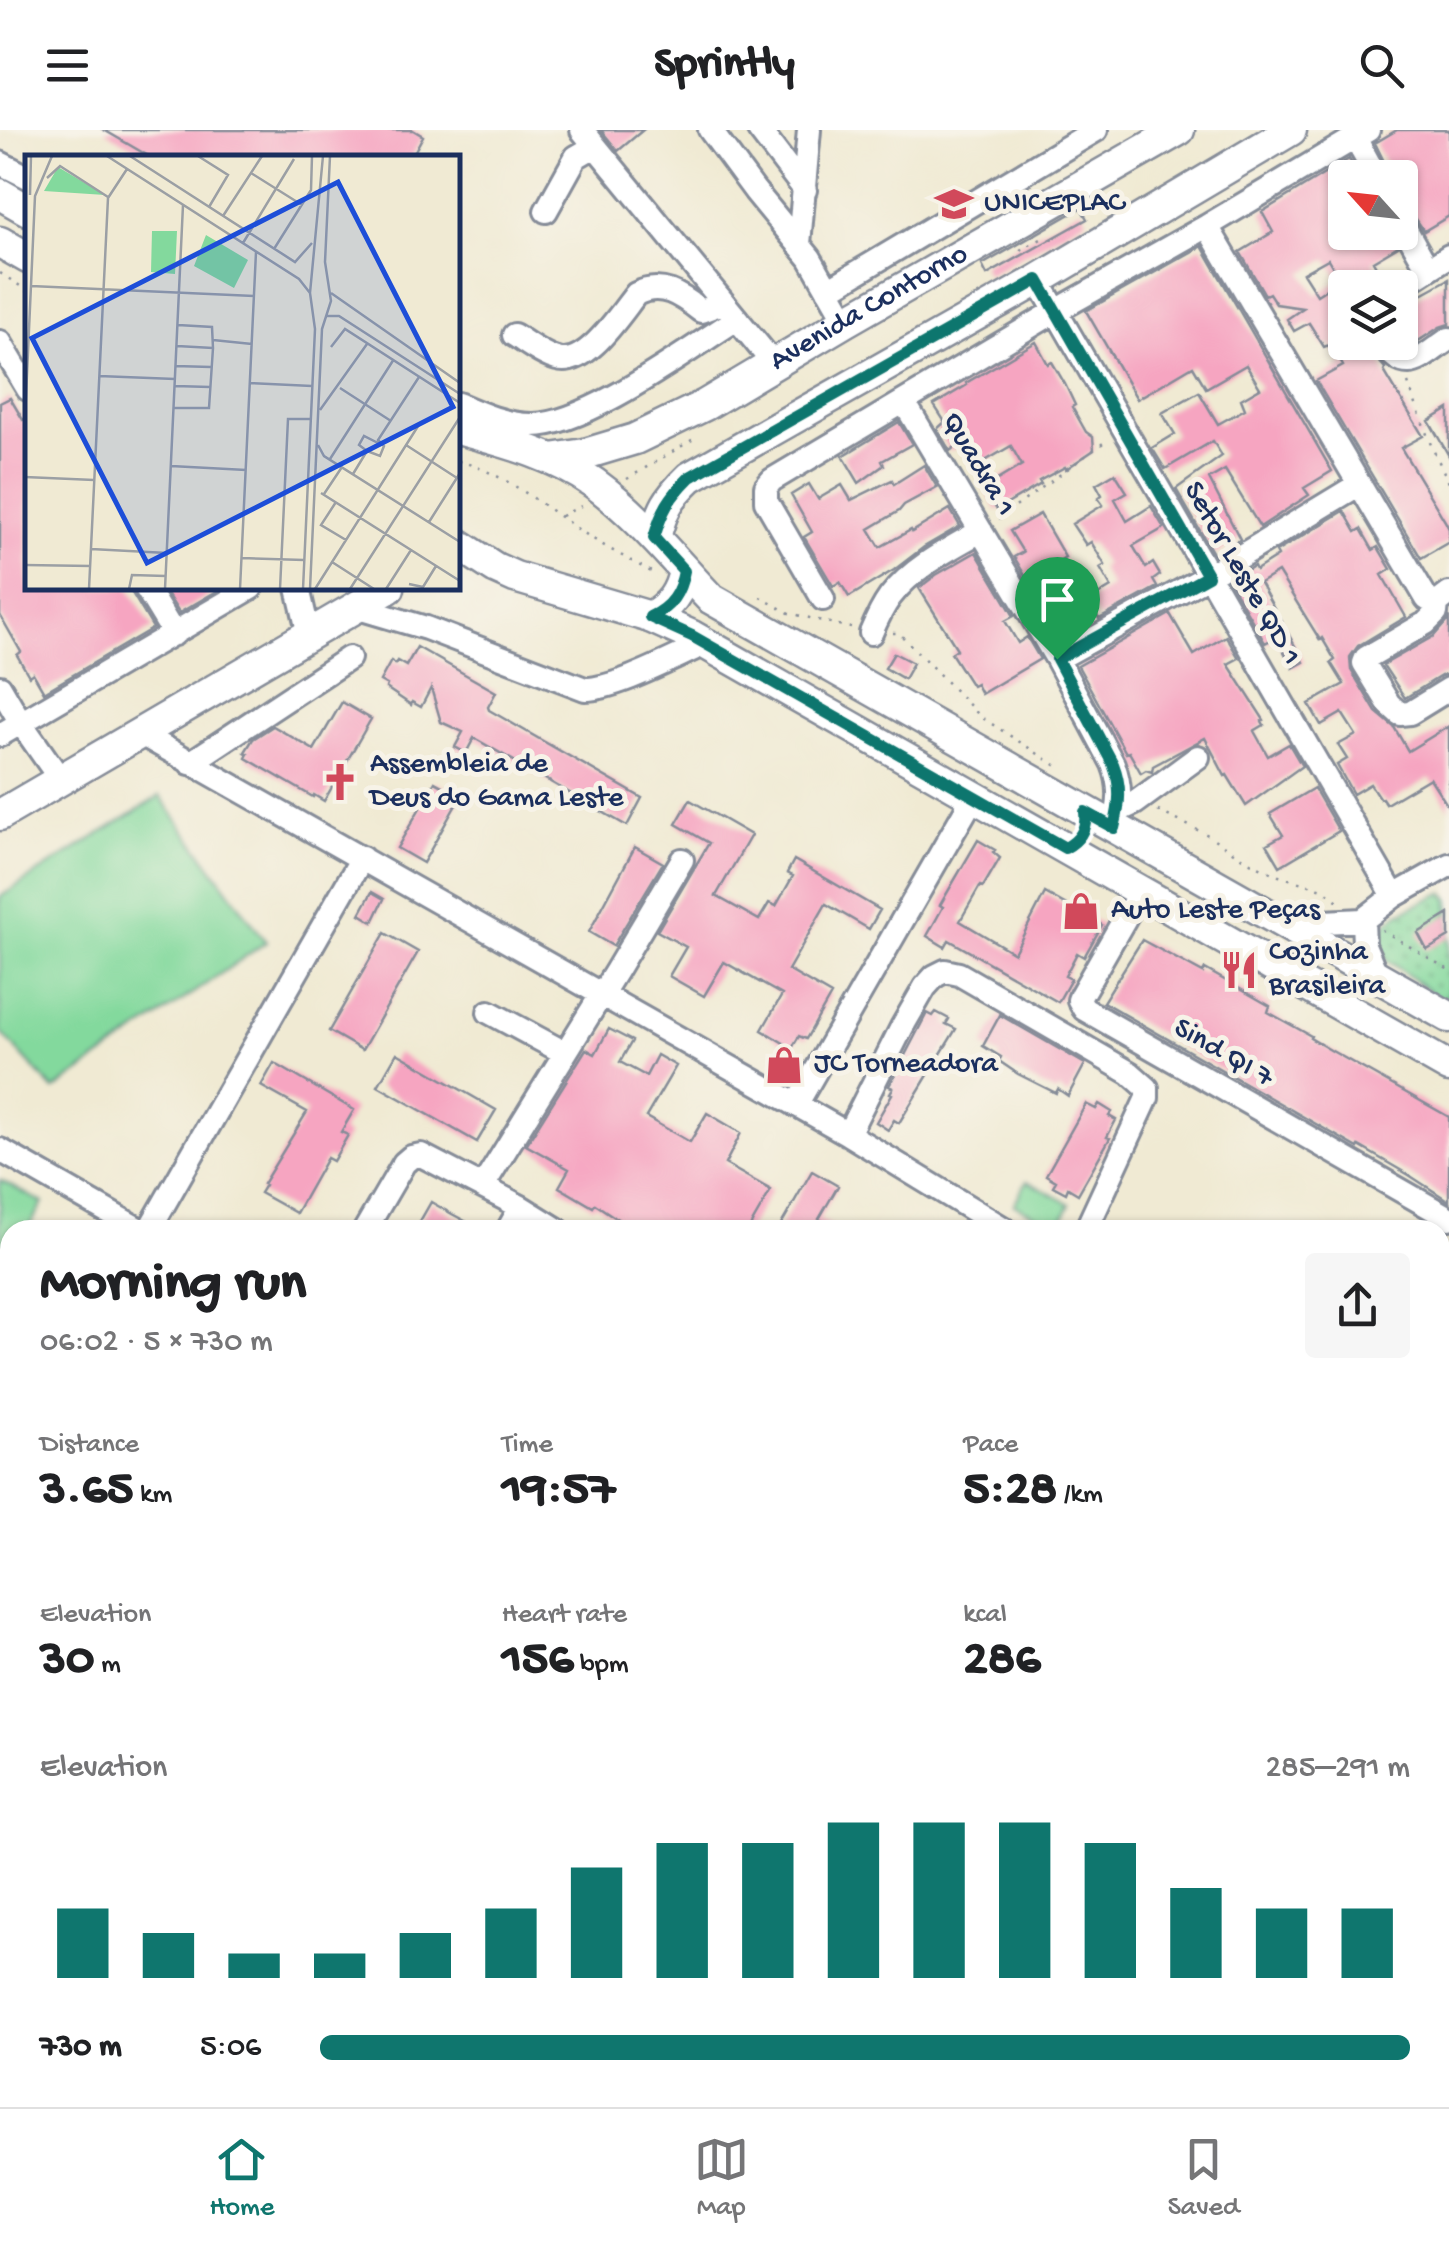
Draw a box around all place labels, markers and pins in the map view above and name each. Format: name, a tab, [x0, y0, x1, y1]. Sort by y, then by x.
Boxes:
school or university icon: UNICEPLAC	[933, 183, 975, 225]
place label: UNICEPLAC	[984, 187, 1126, 222]
pin	[1015, 557, 1100, 660]
place label: Assembleia de Deus do Gama Leste	[368, 748, 624, 817]
church icon: Assembleia de Deus do Gama Leste	[319, 761, 361, 803]
shop icon: Auto Leste Peças	[1060, 890, 1102, 932]
place label: Auto Leste Peças	[1111, 894, 1321, 929]
place label: Cozinha Brasileira	[1268, 936, 1386, 1005]
restaurant icon: Cozinha Brasileira	[1218, 949, 1260, 991]
shop icon: JC Torneadora	[763, 1044, 805, 1086]
place label: JC Torneadora	[814, 1048, 999, 1083]

